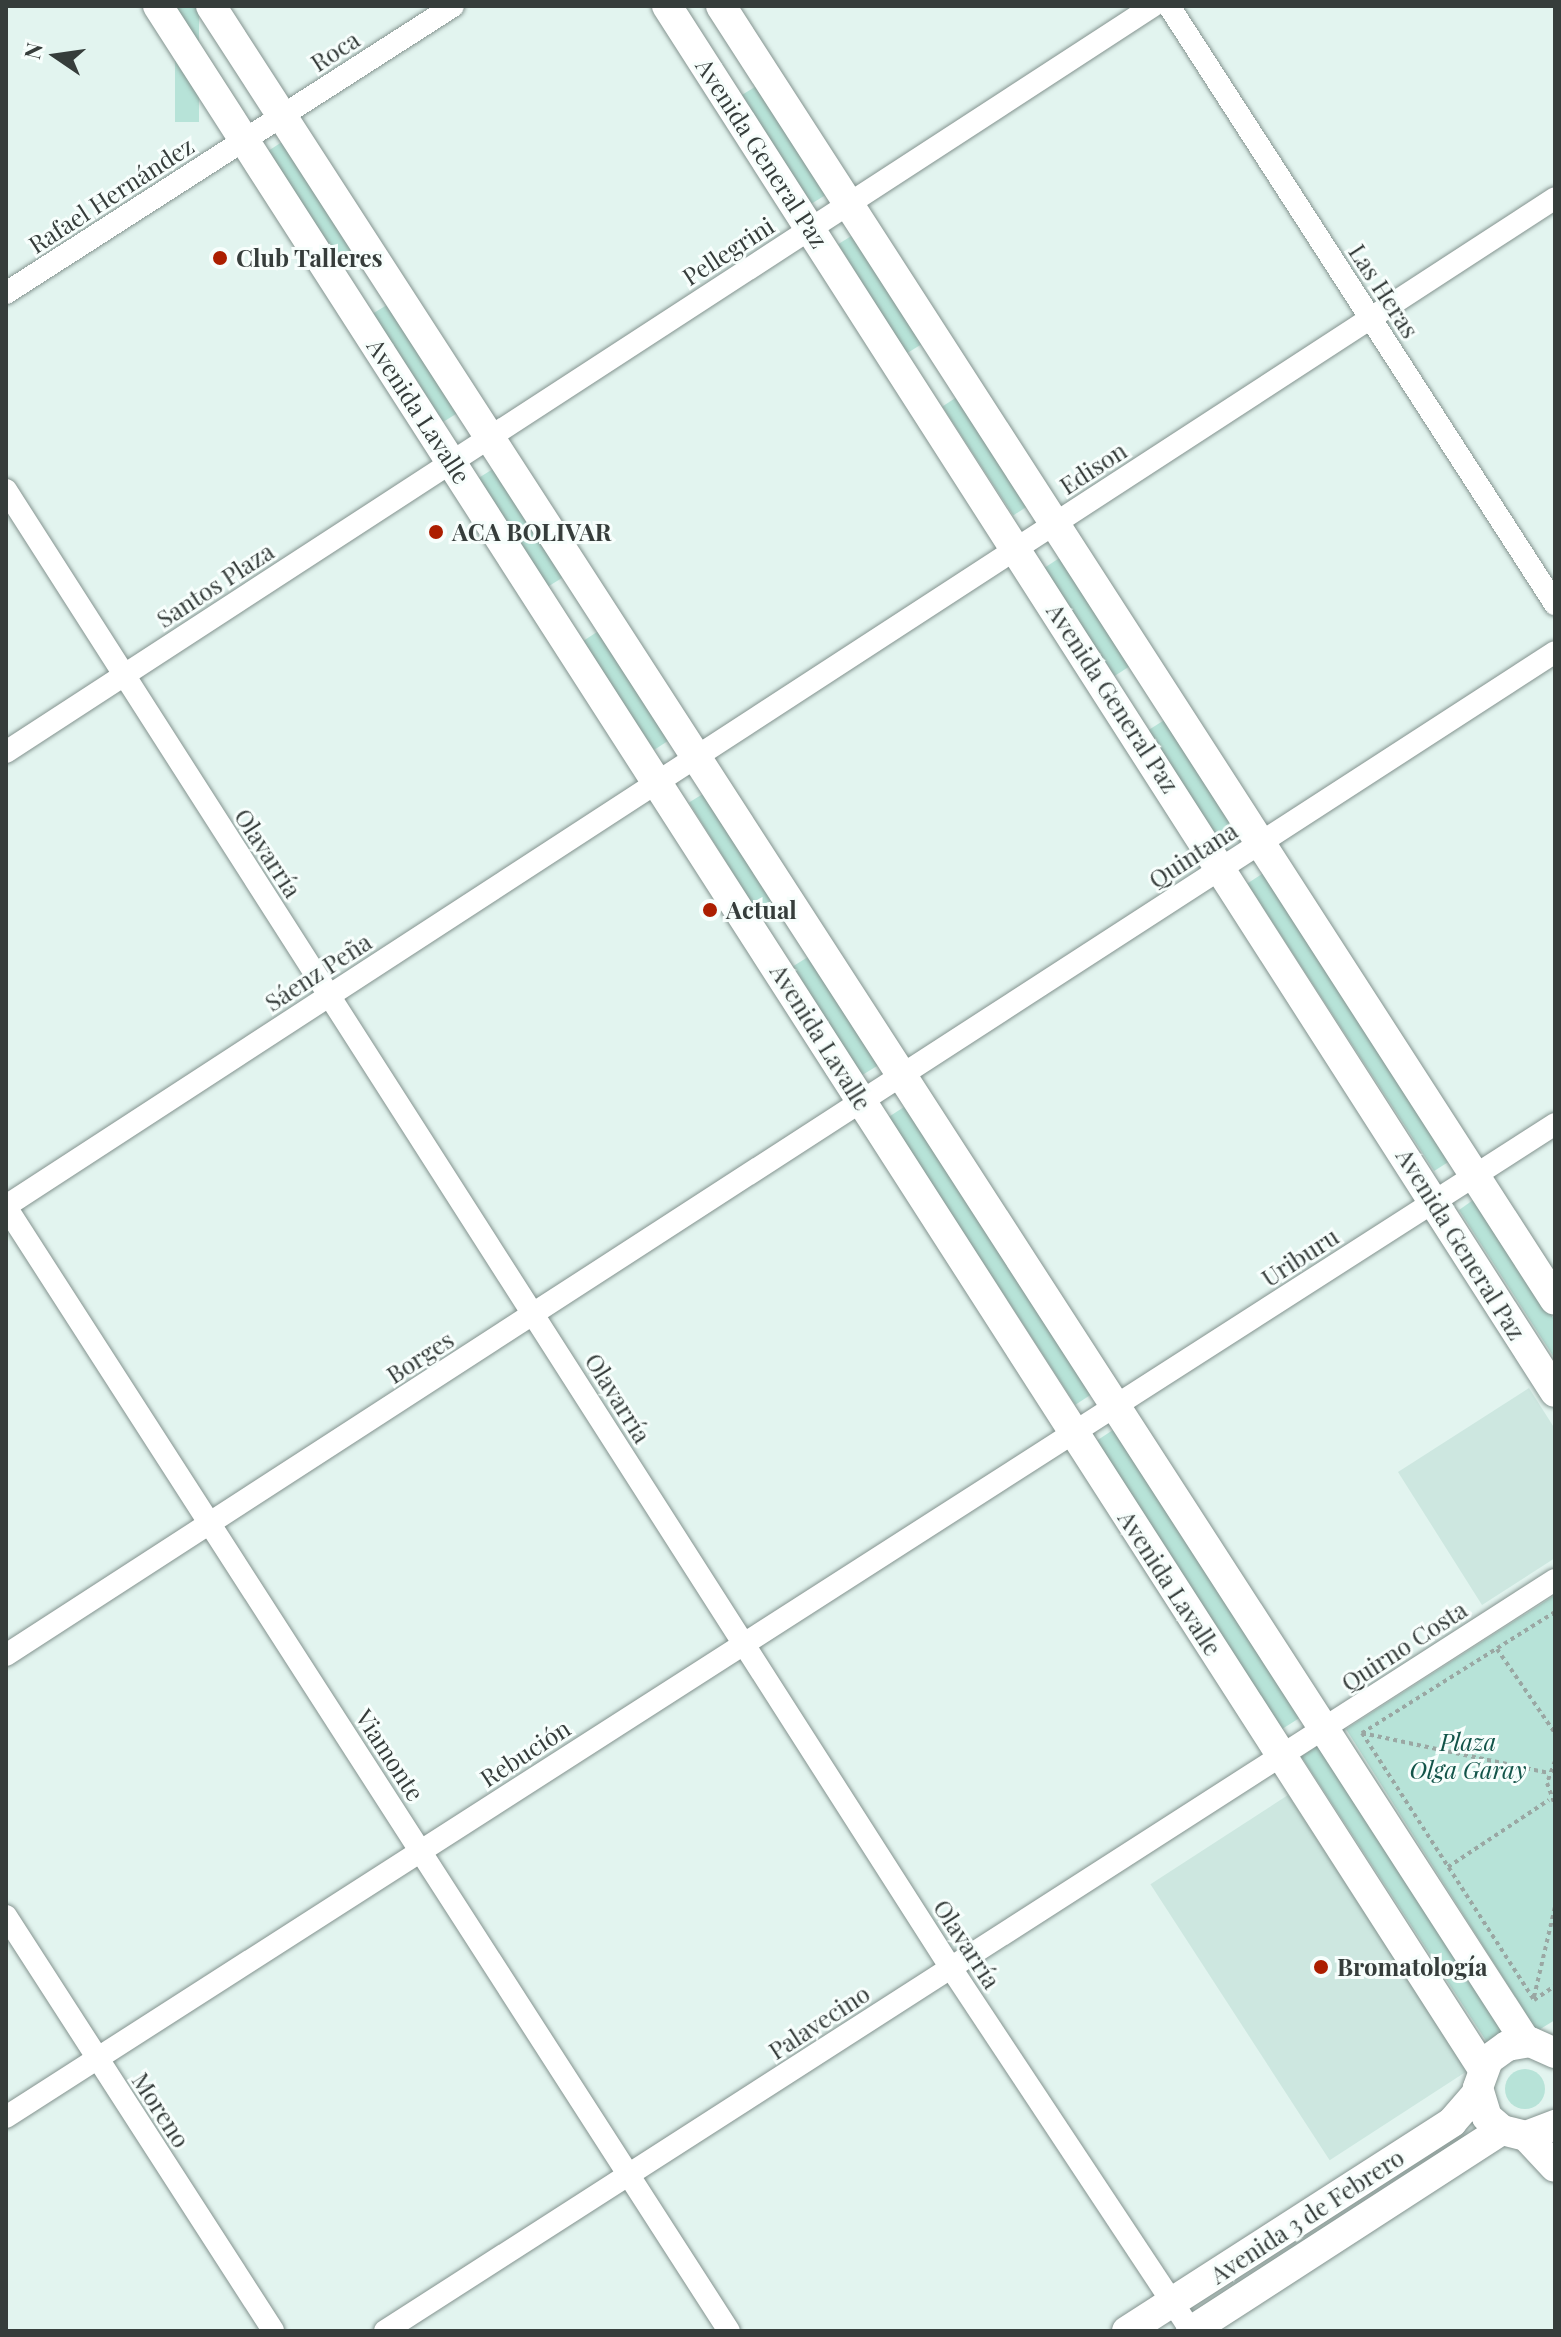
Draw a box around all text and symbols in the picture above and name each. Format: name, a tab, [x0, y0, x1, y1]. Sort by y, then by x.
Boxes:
north arrow	[16, 16, 96, 96]
street label: Roca	[305, 25, 365, 77]
text: N	[16, 39, 49, 62]
street label: Avenida General Paz	[690, 53, 834, 253]
street label: Rafael Hernández	[23, 131, 199, 259]
street label: Pellegrini	[677, 211, 779, 291]
street label: Las Heras	[1343, 239, 1425, 343]
place label: Club Talleres	[236, 244, 383, 272]
marker: Club Talleres	[211, 249, 229, 267]
street label: Avenida Lavalle	[361, 333, 477, 489]
street label: Edison	[1054, 436, 1132, 500]
place label: ACA BOLIVAR	[452, 518, 611, 546]
marker: ACA BOLIVAR	[427, 523, 445, 541]
street label: Santos Plaza	[151, 537, 279, 633]
street label: Avenida General Paz	[1041, 598, 1185, 798]
street label: Olavarría	[229, 803, 307, 903]
street label: Quintana	[1143, 816, 1243, 894]
place label: Actual	[726, 896, 797, 924]
marker: Actual	[701, 901, 719, 919]
street label: Sáenz Peña	[259, 927, 377, 1017]
street label: Avenida Lavalle	[765, 958, 877, 1116]
street label: Avenida General Paz	[1390, 1143, 1532, 1345]
street label: Uriburu	[1256, 1222, 1344, 1292]
street label: Borges	[381, 1325, 459, 1389]
street label: Olavarría	[579, 1348, 657, 1448]
street label: Avenida Lavalle	[1112, 1505, 1228, 1661]
street label: Quirno Costa	[1336, 1595, 1472, 1697]
street label: Viamonte	[350, 1704, 430, 1806]
street label: Rebución	[475, 1713, 575, 1793]
park label: Plaza Olga Garay	[1410, 1728, 1526, 1784]
street label: Olavarría	[928, 1894, 1006, 1994]
place label: Bromatología	[1337, 1953, 1487, 1981]
marker: Bromatología	[1312, 1958, 1330, 1976]
street label: Palavecino	[763, 1979, 875, 2065]
street label: Moreno	[126, 2067, 196, 2153]
street label: Avenida 3 de Febrero	[1205, 2143, 1409, 2289]

